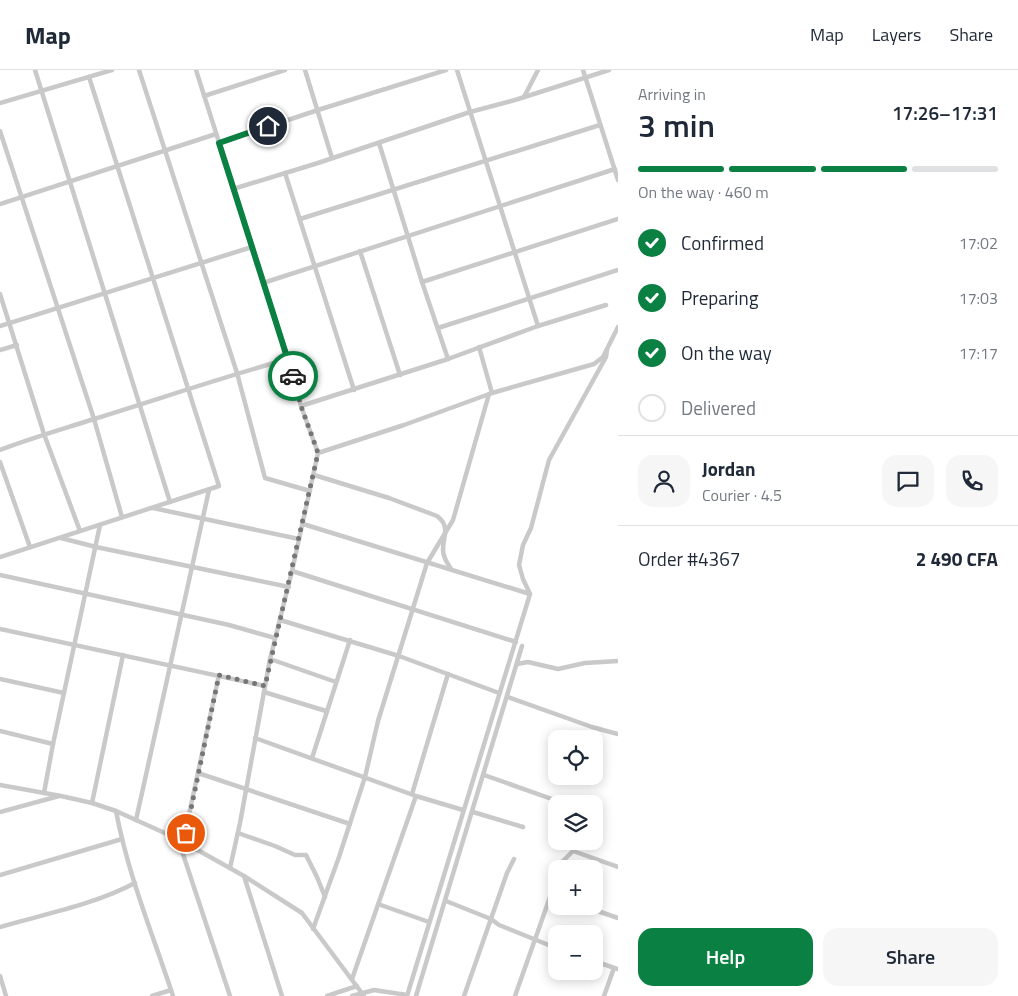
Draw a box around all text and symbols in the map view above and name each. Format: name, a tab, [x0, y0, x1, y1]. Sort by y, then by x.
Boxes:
text: Map	[25, 17, 71, 53]
text: Map	[810, 21, 844, 48]
text: Layers	[872, 21, 921, 48]
text: Share	[949, 21, 993, 48]
text: Arriving in	[638, 82, 706, 106]
text: 17:26–17:31	[892, 98, 998, 127]
text: 3 min	[638, 101, 715, 149]
pin	[247, 105, 289, 147]
icon: home	[254, 112, 282, 140]
text: On the way · 460 m	[638, 180, 769, 204]
text: Confirmed	[681, 228, 764, 257]
icon: check	[638, 229, 666, 257]
text: 17:02	[959, 231, 998, 255]
text: Preparing	[681, 283, 758, 312]
icon: check	[638, 284, 666, 312]
text: 17:03	[959, 286, 998, 310]
text: On the way	[681, 338, 772, 367]
icon: check	[638, 339, 666, 367]
text: 17:17	[959, 341, 998, 365]
courier	[268, 351, 318, 401]
icon: car	[279, 362, 307, 390]
text: Delivered	[681, 393, 756, 422]
text: Jordan	[702, 454, 755, 483]
button: person	[638, 455, 690, 507]
button: chat	[882, 455, 934, 507]
button: phone	[946, 455, 998, 507]
text: Courier · 4.5	[702, 483, 782, 507]
text: Order #4367	[638, 544, 740, 573]
text: 2 490 CFA	[916, 544, 998, 573]
map controls	[548, 730, 603, 980]
button: locate	[548, 730, 603, 785]
button: layers	[548, 795, 603, 850]
pin	[165, 812, 207, 854]
icon: bag	[172, 819, 200, 847]
button: +	[548, 860, 603, 915]
button: −	[548, 925, 603, 980]
button: Help	[638, 928, 813, 986]
button: Share	[823, 928, 998, 986]

